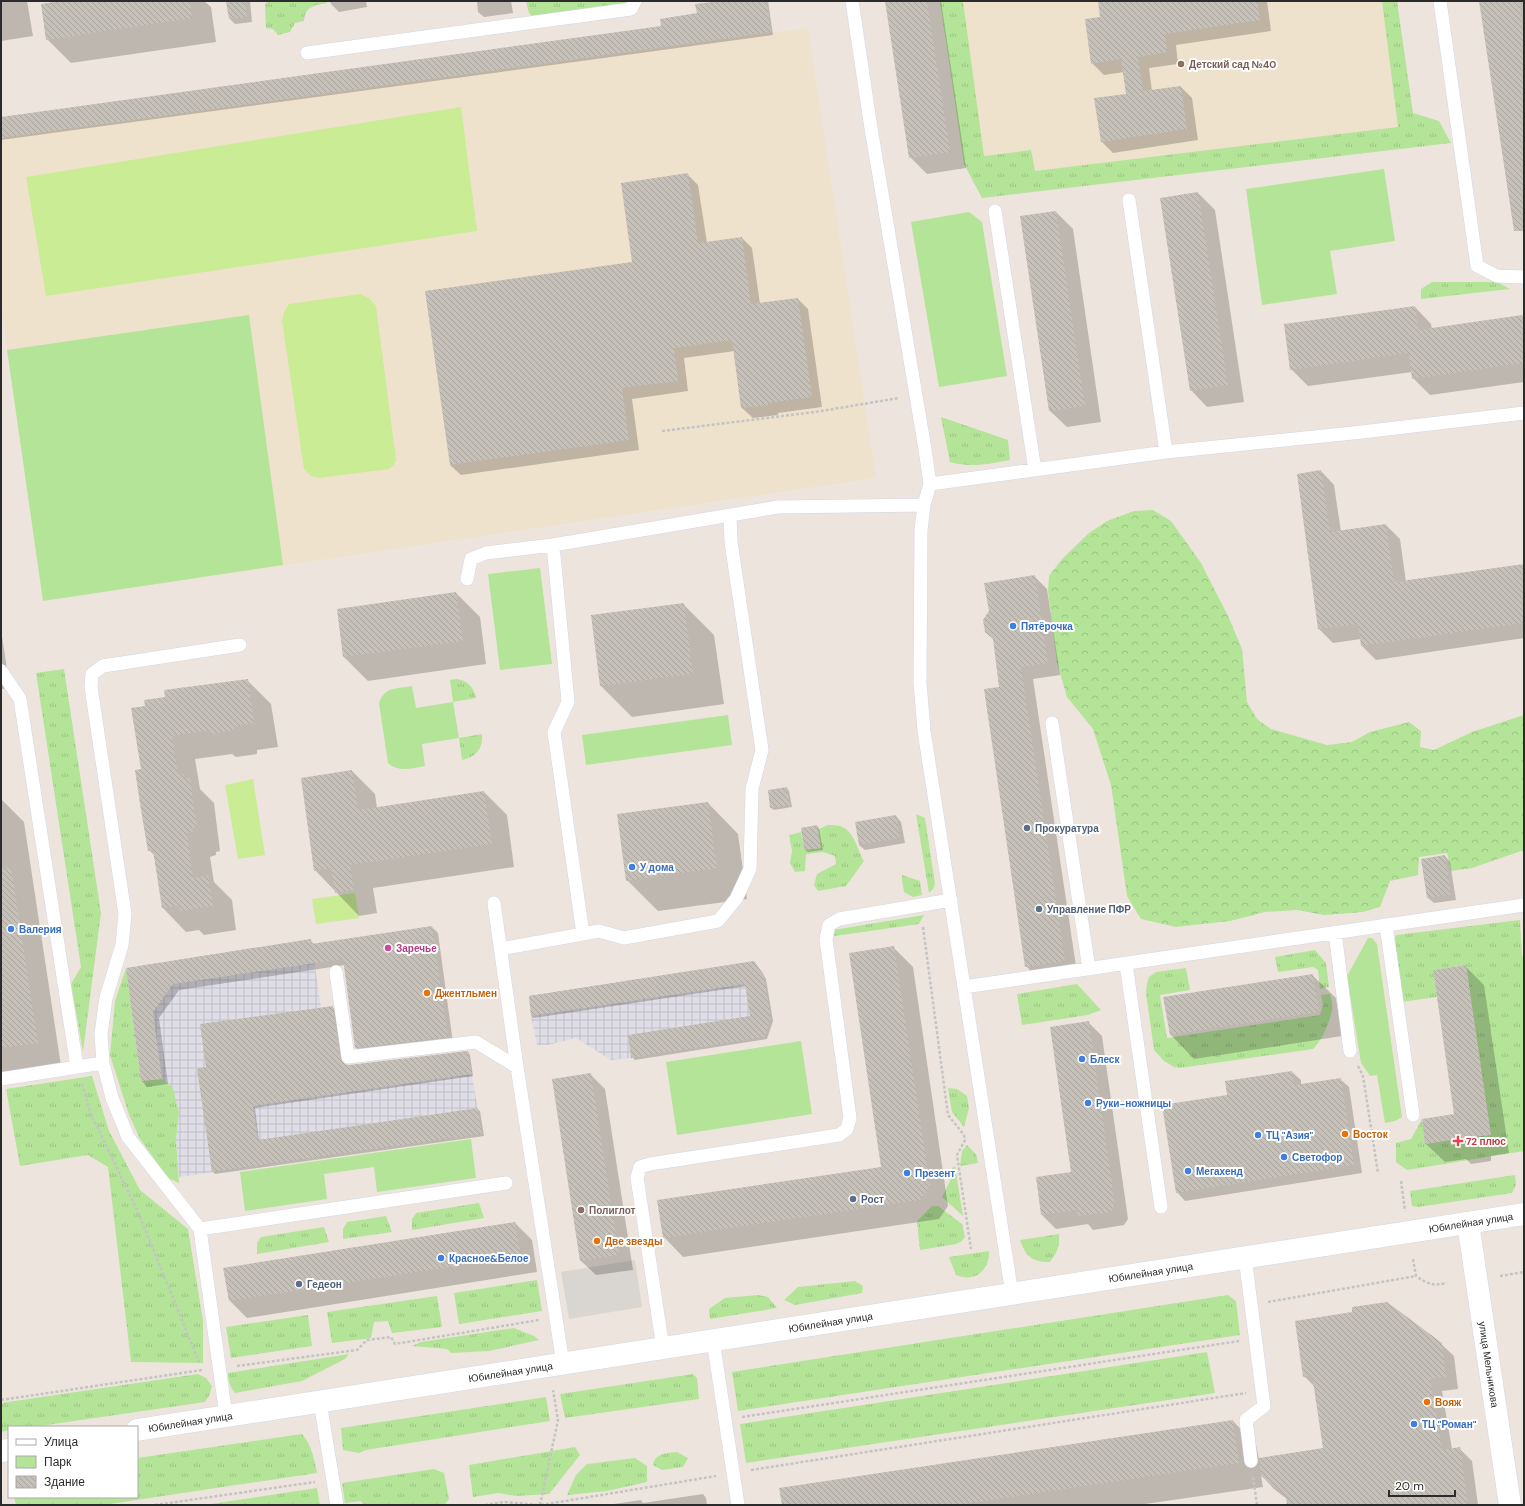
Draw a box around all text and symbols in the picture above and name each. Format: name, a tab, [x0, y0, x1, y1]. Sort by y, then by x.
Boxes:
place label: Детский сад №40	[1189, 58, 1276, 71]
marker: Детский сад №40	[1176, 59, 1186, 69]
place label: Пятёрочка	[1021, 620, 1073, 633]
marker: Пятёрочка	[1008, 621, 1018, 631]
place label: Прокуратура	[1035, 822, 1099, 835]
marker: Прокуратура	[1022, 823, 1032, 833]
place label: У дома	[640, 861, 674, 874]
marker: У дома	[627, 862, 637, 872]
place label: Управление ПФР	[1047, 903, 1131, 916]
marker: Управление ПФР	[1034, 904, 1044, 914]
place label: Валерия	[19, 923, 62, 936]
marker: Валерия	[6, 924, 16, 934]
place label: Заречье	[396, 942, 437, 955]
marker: Заречье	[383, 943, 393, 953]
place label: Джентльмен	[435, 987, 497, 1000]
marker: Джентльмен	[422, 988, 432, 998]
place label: Блеск	[1090, 1053, 1120, 1066]
marker: Блеск	[1077, 1054, 1087, 1064]
place label: Руки-ножницы	[1096, 1097, 1171, 1110]
marker: Руки-ножницы	[1083, 1098, 1093, 1108]
place label: Восток	[1353, 1128, 1389, 1141]
place label: ТЦ "Азия"	[1266, 1129, 1314, 1142]
marker: Восток	[1340, 1129, 1350, 1139]
marker: ТЦ "Азия"	[1253, 1130, 1263, 1140]
place label: 72 плюс	[1466, 1135, 1506, 1148]
marker: 72 плюс	[1453, 1136, 1463, 1146]
place label: Светофор	[1292, 1151, 1342, 1164]
marker: Светофор	[1279, 1152, 1289, 1162]
place label: Мегахенд	[1196, 1165, 1244, 1178]
marker: Мегахенд	[1183, 1166, 1193, 1176]
place label: Презент	[915, 1167, 955, 1180]
marker: Презент	[902, 1168, 912, 1178]
place label: Рост	[861, 1193, 884, 1206]
marker: Рост	[848, 1194, 858, 1204]
place label: Полиглот	[589, 1204, 636, 1217]
marker: Полиглот	[576, 1205, 586, 1215]
street label: Юбилейная улица	[1428, 1209, 1514, 1235]
place label: Две звезды	[605, 1235, 662, 1248]
marker: Две звезды	[592, 1236, 602, 1246]
place label: Красное&Белое	[449, 1252, 529, 1265]
marker: Красное&Белое	[436, 1253, 446, 1263]
street label: Юбилейная улица	[1108, 1259, 1194, 1285]
place label: Гедеон	[307, 1278, 342, 1291]
marker: Гедеон	[294, 1279, 304, 1289]
street label: Юбилейная улица	[788, 1309, 874, 1335]
street label: улица Мельникова	[1476, 1321, 1502, 1409]
street label: Юбилейная улица	[467, 1359, 554, 1385]
place label: Вояж	[1435, 1396, 1462, 1409]
marker: Вояж	[1422, 1397, 1432, 1407]
street label: Юбилейная улица	[147, 1409, 234, 1435]
place label: ТЦ "Роман"	[1422, 1418, 1477, 1431]
marker: ТЦ "Роман"	[1409, 1419, 1419, 1429]
legend	[8, 1426, 138, 1498]
text: Улица	[44, 1434, 78, 1450]
text: Парк	[44, 1454, 72, 1470]
scale bar	[1389, 1472, 1455, 1498]
text: Здание	[44, 1474, 85, 1490]
text: 20 m	[1395, 1478, 1424, 1494]

